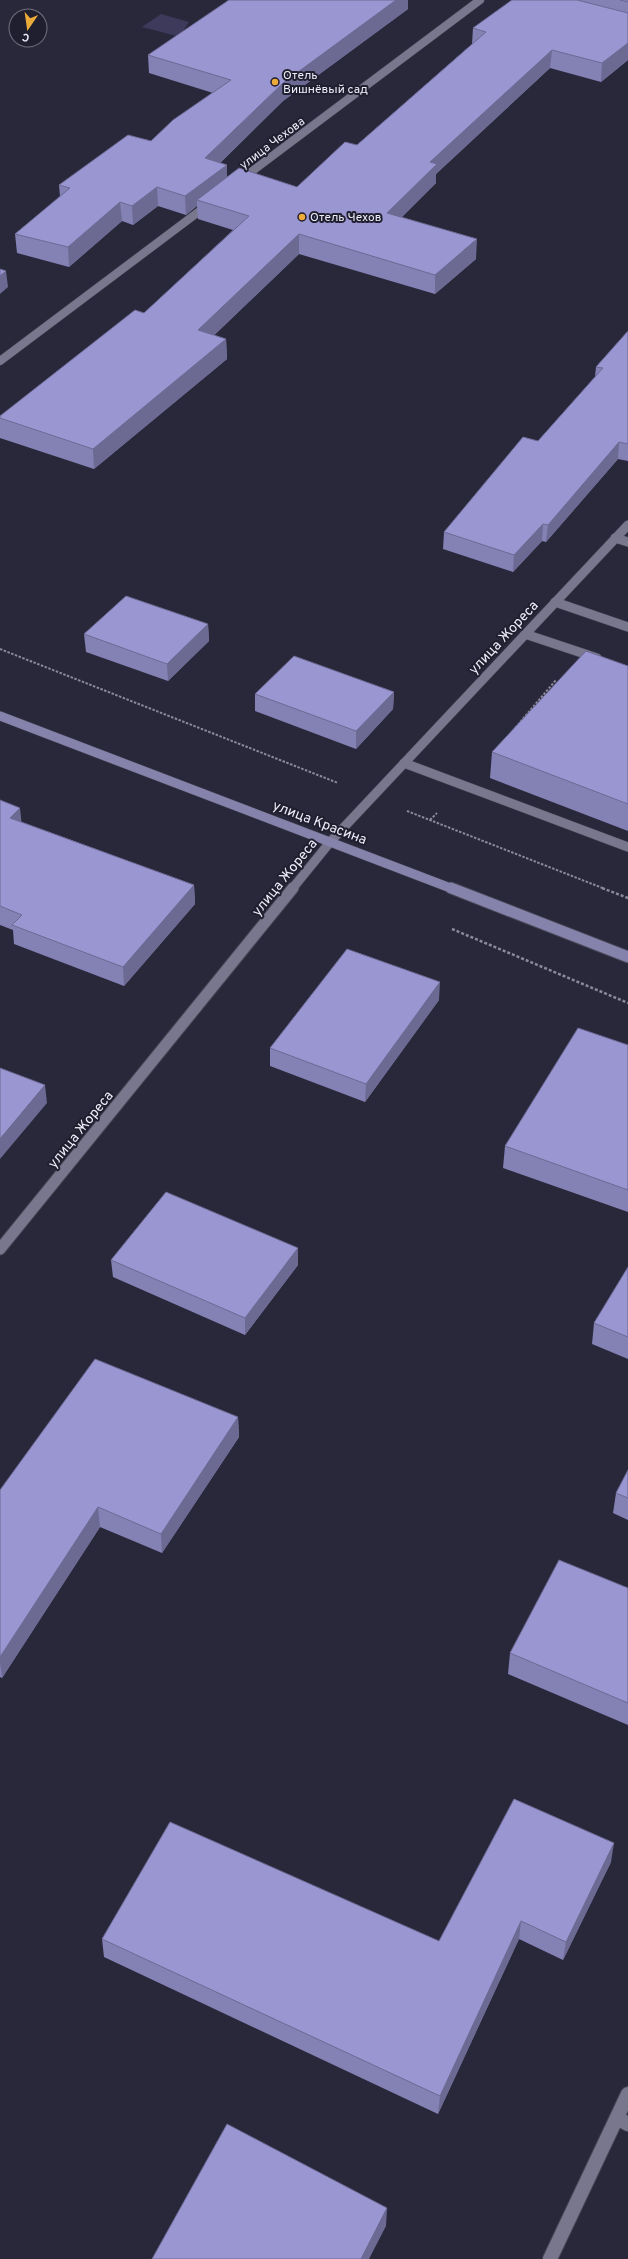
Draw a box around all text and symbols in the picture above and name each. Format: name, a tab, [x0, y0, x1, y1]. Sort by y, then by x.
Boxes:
north arrow	[8, 8, 48, 48]
text: С	[21, 29, 31, 44]
place label: Отель Вишнёвый сад	[283, 68, 368, 98]
marker: Отель Вишнёвый сад	[270, 77, 280, 87]
street label: улица Чехова	[237, 114, 309, 174]
place label: Отель Чехов	[310, 210, 382, 226]
marker: Отель Чехов	[297, 212, 307, 222]
street label: улица Жореса	[466, 598, 543, 678]
street label: улица Красина	[270, 798, 369, 849]
street label: улица Жореса	[249, 836, 322, 920]
street label: улица Жореса	[45, 1088, 118, 1172]

